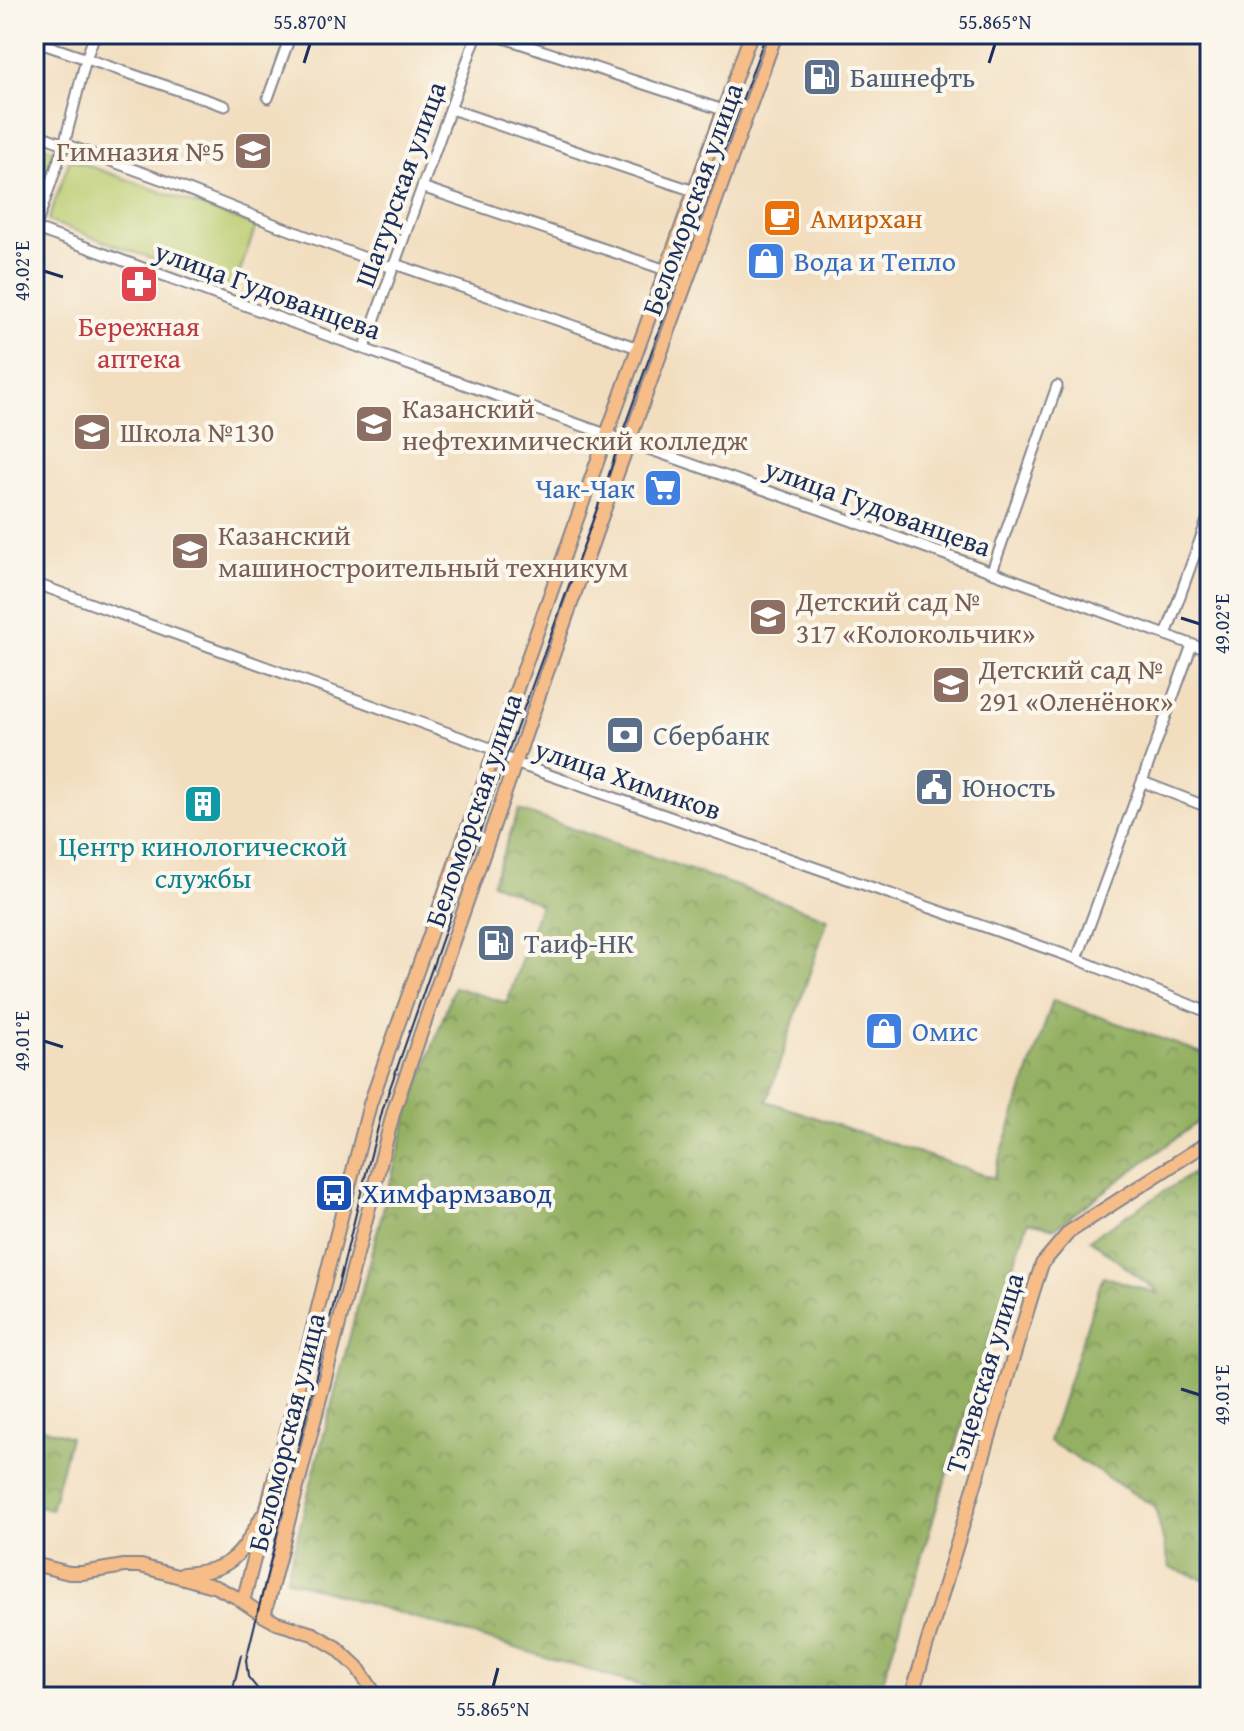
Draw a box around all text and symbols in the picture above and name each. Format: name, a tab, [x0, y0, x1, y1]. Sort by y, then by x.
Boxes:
text: 55.870°N	[273, 7, 347, 36]
text: 55.865°N	[958, 7, 1032, 36]
fuel station icon: Башнефть	[801, 56, 843, 98]
place label: Башнефть	[850, 56, 975, 97]
street label: Шатурская улица	[343, 75, 456, 292]
street label: Беломорская улица	[630, 76, 753, 321]
place label: Гимназия №5	[56, 130, 225, 171]
school or university icon: Гимназия №5	[232, 130, 274, 172]
cafe icon: Амирхан	[761, 197, 803, 239]
place label: Амирхан	[810, 197, 923, 238]
street label: улица Гудованцева	[148, 229, 388, 350]
shop icon: Вода и Тепло	[745, 240, 787, 282]
place label: Вода и Тепло	[794, 240, 956, 281]
text: 49.02°E	[7, 241, 36, 301]
pharmacy icon: Бережная аптека	[118, 263, 160, 305]
place label: Бережная аптека	[78, 305, 200, 378]
place label: Казанский нефтехимический колледж	[402, 387, 748, 460]
school or university icon: Казанский нефтехимический колледж	[353, 403, 395, 445]
school or university icon: Школа №130	[71, 411, 113, 453]
place label: Школа №130	[120, 411, 274, 452]
street label: улица Гудованцева	[758, 446, 998, 567]
place label: Чак-Чак	[535, 467, 635, 508]
supermarket icon: Чак-Чак	[642, 467, 684, 509]
place label: Казанский машиностроительный техникум	[218, 514, 628, 587]
school or university icon: Казанский машиностроительный техникум	[169, 530, 211, 572]
place label: Детский сад № 317 «Колокольчик»	[795, 580, 1035, 653]
text: 49.02°E	[1207, 594, 1236, 654]
school or university icon: Детский сад № 317 «Колокольчик»	[747, 596, 789, 638]
place label: Детский сад № 291 «Оленёнок»	[978, 648, 1173, 721]
school or university icon: Детский сад № 291 «Оленёнок»	[930, 664, 972, 706]
street label: Беломорская улица	[413, 687, 532, 932]
bank icon: Сбербанк	[604, 714, 646, 756]
place label: Сбербанк	[653, 714, 770, 755]
street label: улица Химиков	[528, 727, 727, 830]
public building icon: Юность	[913, 766, 955, 808]
place label: Юность	[962, 766, 1056, 807]
building icon: Центр кинологической службы	[182, 783, 224, 825]
place label: Центр кинологической службы	[59, 825, 347, 898]
fuel station icon: Таиф-НК	[475, 922, 517, 964]
place label: Таиф-НК	[524, 922, 634, 963]
shop icon: Омис	[863, 1010, 905, 1052]
place label: Омис	[912, 1010, 978, 1051]
text: 49.01°E	[7, 1011, 36, 1071]
bus stop icon: Химфармзавод	[313, 1172, 355, 1214]
place label: Химфармзавод	[362, 1172, 552, 1213]
street label: Тэцевская улица	[934, 1267, 1034, 1478]
street label: Беломорская улица	[236, 1308, 335, 1555]
text: 49.01°E	[1207, 1365, 1236, 1425]
text: 55.865°N	[456, 1694, 530, 1723]

